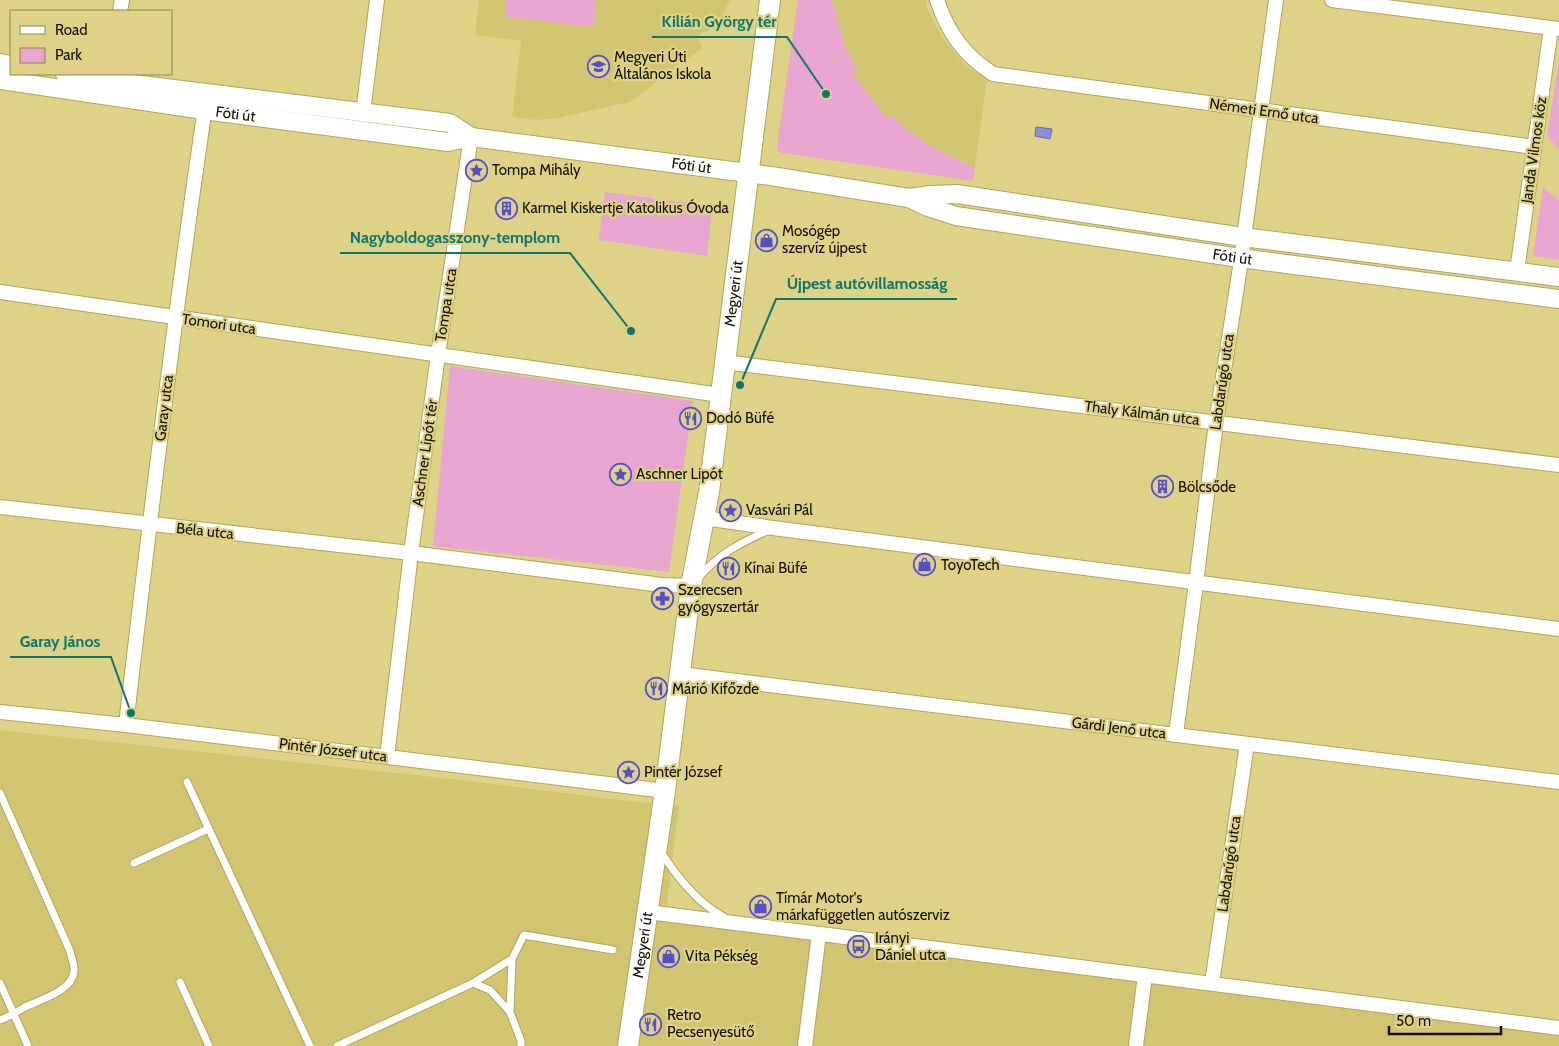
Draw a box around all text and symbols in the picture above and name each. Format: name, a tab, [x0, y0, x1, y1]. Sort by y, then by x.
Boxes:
callout: Kilián György tér	[652, 6, 787, 37]
legend	[10, 10, 172, 75]
text: Kilián György tér	[661, 12, 777, 31]
text: Road	[55, 21, 88, 39]
text: Park	[55, 46, 82, 64]
place label: Megyeri Úti Általános Iskola	[614, 47, 712, 83]
school or university icon: Megyeri Úti Általános Iskola	[586, 54, 610, 78]
street label: Németi Ernő utca	[1208, 94, 1321, 128]
street label: Janda Vilmos köz	[1517, 96, 1550, 205]
street label: Fóti út	[215, 103, 256, 126]
street label: Fóti út	[670, 154, 712, 177]
place icon: Tompa Mihály	[464, 158, 488, 182]
place label: Tompa Mihály	[492, 161, 581, 179]
building icon: Karmel Kiskertje Katolikus Óvoda	[494, 196, 518, 220]
place label: Karmel Kiskertje Katolikus Óvoda	[522, 198, 730, 217]
callout: Nagyboldogasszony-templom	[340, 222, 570, 253]
place label: Mosógép szervíz újpest	[782, 222, 867, 257]
text: Nagyboldogasszony-templom	[350, 228, 560, 247]
shop icon: Mosógép szervíz újpest	[754, 228, 778, 252]
street label: Fóti út	[1211, 245, 1253, 268]
street label: Megyeri út	[721, 259, 747, 328]
street label: Tompa utca	[431, 266, 461, 343]
callout: Újpest autóvillamosság	[776, 268, 957, 299]
text: Újpest autóvillamosság	[787, 274, 947, 293]
street label: Tomori utca	[181, 310, 258, 338]
street label: Labdarúgó utca	[1206, 332, 1238, 431]
street label: Garay utca	[151, 373, 177, 442]
street label: Thaly Kálmán utca	[1083, 397, 1201, 429]
street label: Aschner Lipót tér	[409, 398, 441, 508]
restaurant icon: Dodó Büfé	[678, 406, 702, 430]
place label: Dodó Büfé	[706, 409, 775, 427]
place icon: Aschner Lipót	[608, 462, 632, 486]
place label: Aschner Lipót	[636, 465, 723, 483]
building icon: Bölcsőde	[1150, 475, 1174, 499]
place label: Bölcsőde	[1178, 478, 1236, 496]
place icon: Vasvári Pál	[718, 498, 742, 522]
place label: Vasvári Pál	[746, 501, 813, 519]
street label: Béla utca	[175, 519, 235, 543]
shop icon: ToyoTech	[913, 553, 937, 577]
restaurant icon: Kínai Büfé	[716, 556, 740, 580]
place label: ToyoTech	[941, 556, 1000, 574]
place label: Kínai Büfé	[744, 559, 808, 577]
place label: Szerecsen gyógyszertár	[678, 581, 759, 616]
pharmacy icon: Szerecsen gyógyszertár	[650, 587, 674, 611]
callout: Garay János	[10, 626, 111, 657]
text: Garay János	[20, 632, 101, 651]
restaurant icon: Márió Kifőzde	[644, 677, 668, 701]
place label: Márió Kifőzde	[672, 680, 759, 698]
street label: Gárdi Jenő utca	[1071, 713, 1168, 743]
street label: Pintér József utca	[278, 734, 389, 766]
place icon: Pintér József	[616, 760, 640, 784]
place label: Pintér József	[644, 763, 722, 781]
street label: Labdarúgó utca	[1213, 814, 1245, 913]
place label: Tímár Motor's márkafüggetlen autószerviz	[776, 889, 950, 924]
shop icon: Tímár Motor's márkafüggetlen autószerviz	[748, 895, 772, 919]
street label: Megyeri út	[629, 911, 656, 979]
place label: Irányi Dániel utca	[875, 929, 947, 964]
bus stop icon: Irányi Dániel utca	[847, 935, 871, 959]
shop icon: Vita Pékség	[657, 944, 681, 968]
place label: Vita Pékség	[685, 947, 758, 965]
scale bar	[1389, 1004, 1502, 1036]
place label: Retro Pecsenyesütő	[667, 1006, 754, 1041]
restaurant icon: Retro Pecsenyesütő	[639, 1012, 663, 1036]
text: 50 m	[1396, 1012, 1431, 1030]

